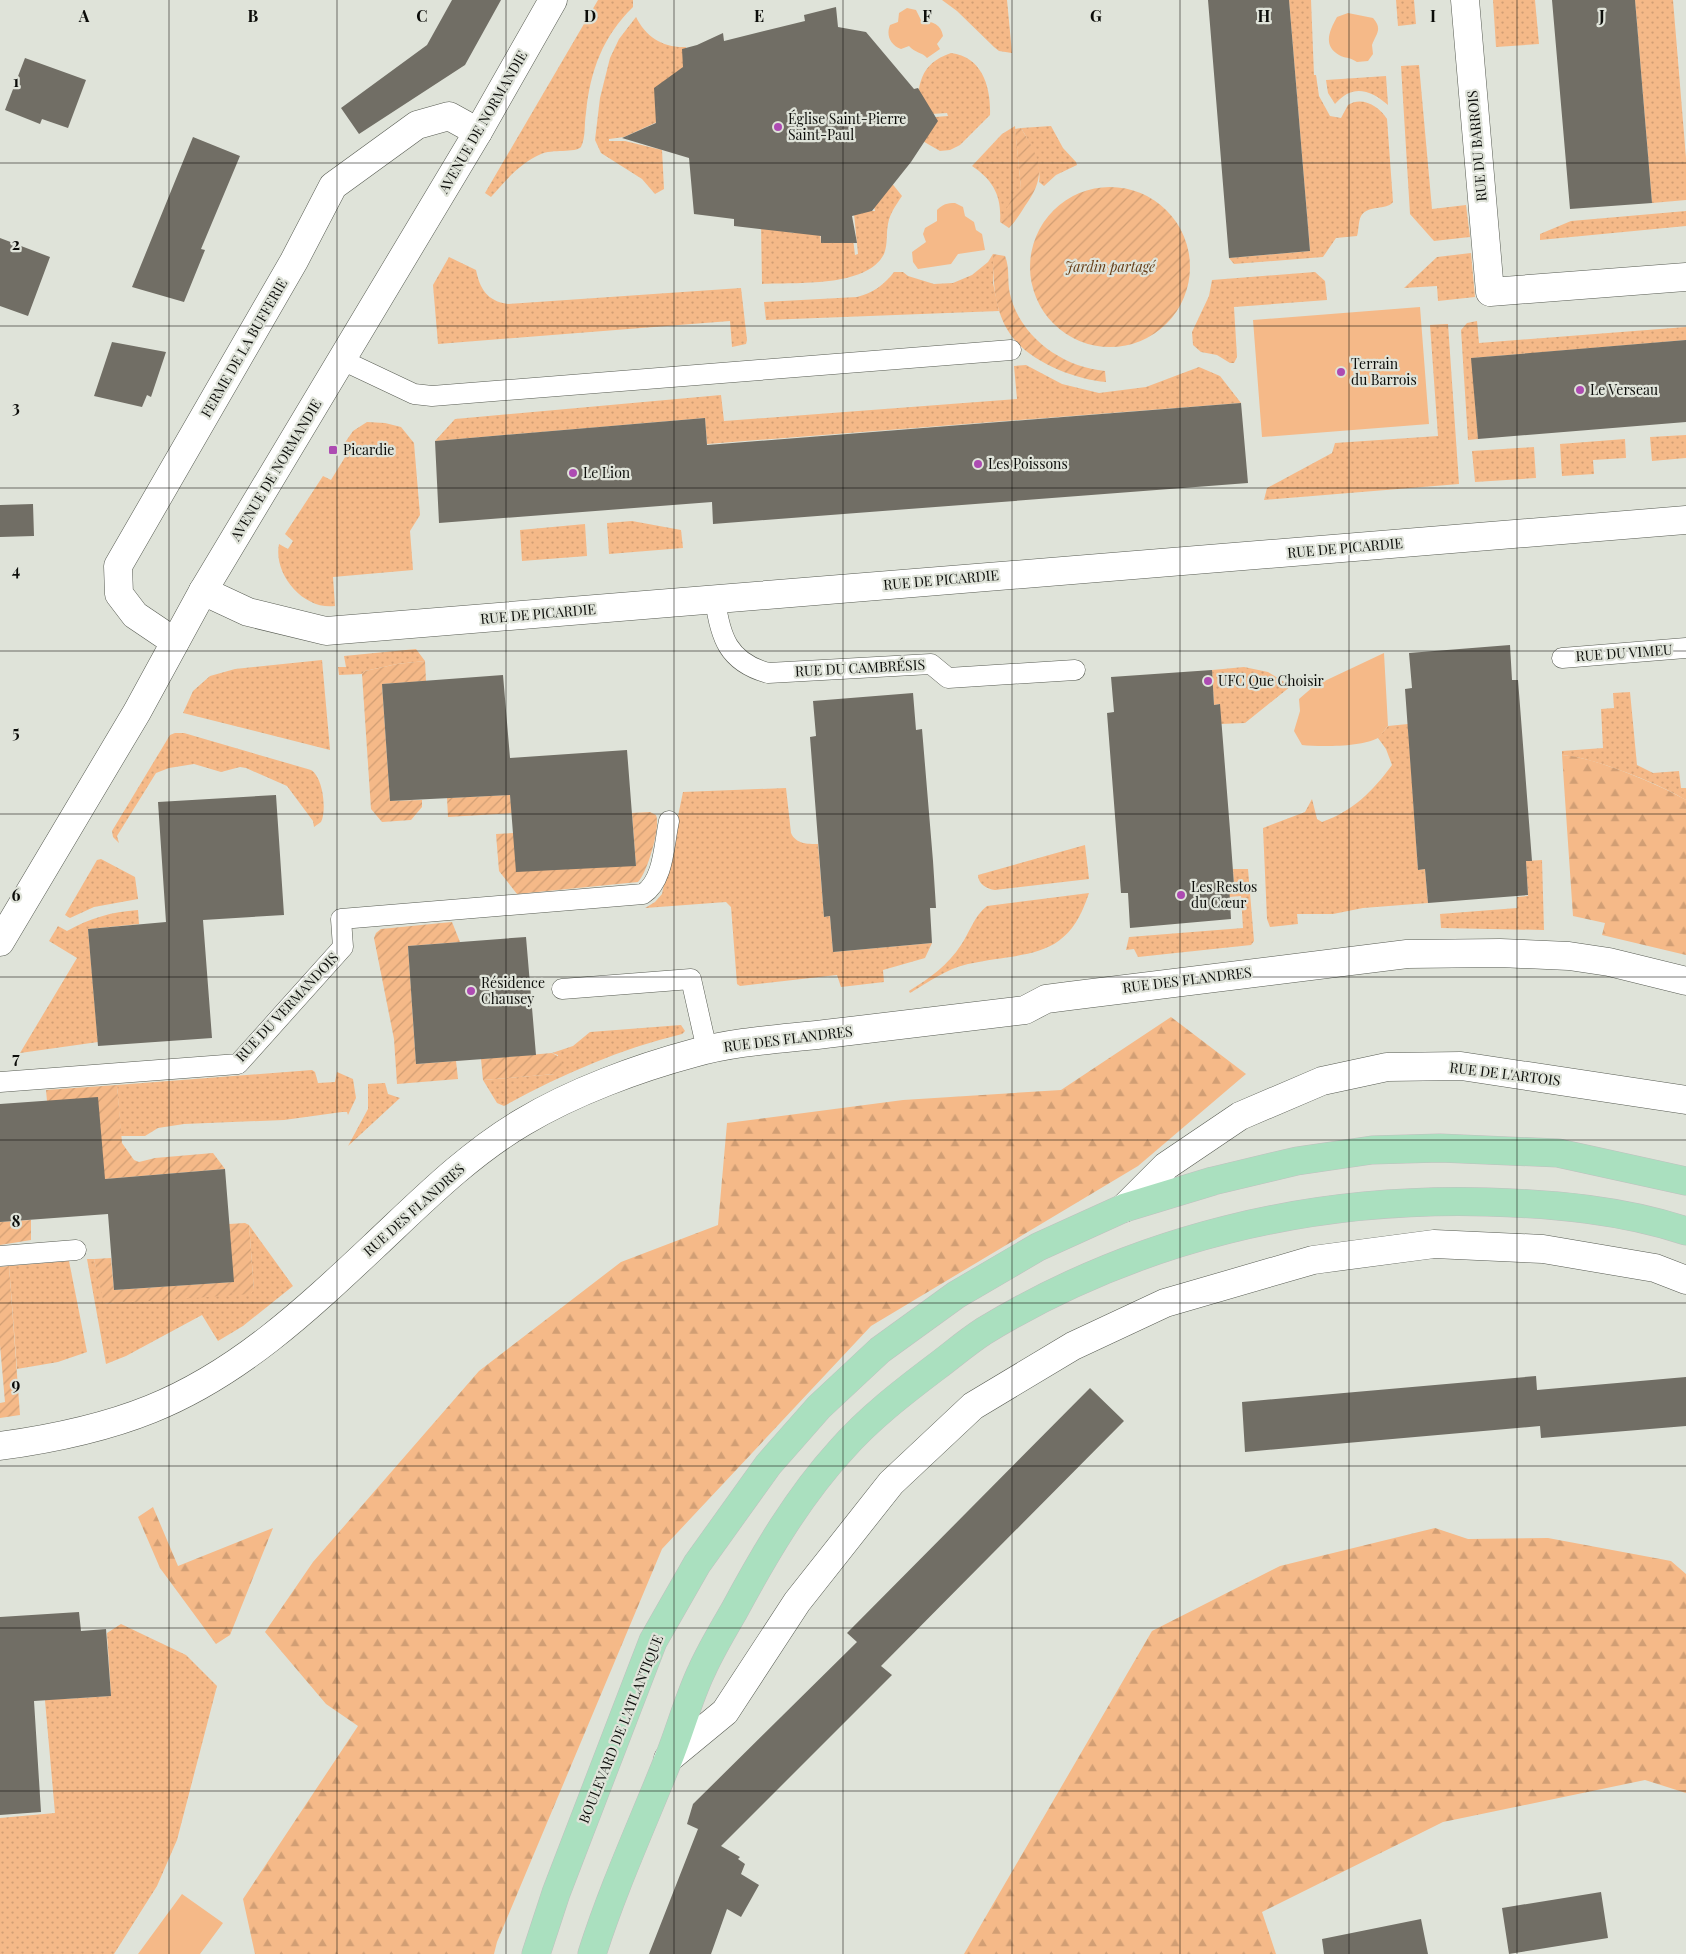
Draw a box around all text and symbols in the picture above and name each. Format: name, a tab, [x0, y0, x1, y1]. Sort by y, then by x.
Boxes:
text: A	[78, 5, 90, 26]
text: B	[248, 5, 259, 26]
text: C	[416, 5, 428, 26]
text: D	[584, 5, 596, 26]
text: E	[754, 5, 764, 26]
text: F	[922, 5, 932, 26]
text: G	[1090, 5, 1102, 26]
text: H	[1258, 5, 1271, 26]
text: I	[1430, 5, 1436, 26]
text: J	[1598, 5, 1605, 26]
street label: AVENUE DE NORMANDIE	[433, 47, 531, 197]
text: 1	[13, 70, 19, 91]
street label: RUE DU BARROIS	[1462, 90, 1491, 202]
place label: Église Saint-Pierre Saint-Paul	[788, 109, 906, 144]
marker: Église Saint-Pierre Saint-Paul	[772, 121, 784, 133]
text: 2	[12, 233, 20, 254]
park label: Jardin partagé	[1065, 257, 1156, 276]
street label: FERME DE LA BUFFERIE	[196, 275, 291, 421]
place label: Terrain du Barrois	[1351, 354, 1417, 389]
marker: Terrain du Barrois	[1335, 366, 1347, 378]
place label: Le Verseau	[1590, 380, 1658, 399]
marker: Le Verseau	[1574, 384, 1586, 396]
street label: AVENUE DE NORMANDIE	[225, 395, 325, 545]
text: 3	[12, 396, 20, 417]
place label: Picardie	[343, 440, 394, 459]
marker: Picardie	[327, 444, 339, 456]
place label: Les Poissons	[988, 454, 1068, 473]
marker: Les Poissons	[972, 458, 984, 470]
place label: Le Lion	[583, 463, 631, 482]
marker: Le Lion	[567, 467, 579, 479]
street label: RUE DE PICARDIE	[1286, 533, 1404, 562]
text: 4	[12, 559, 20, 580]
street label: RUE DE PICARDIE	[882, 565, 1000, 594]
street label: RUE DE PICARDIE	[479, 599, 597, 628]
street label: RUE DU VIMEU	[1575, 640, 1673, 665]
street label: RUE DU CAMBRÉSIS	[795, 655, 925, 680]
place label: UFC Que Choisir	[1218, 671, 1325, 690]
marker: UFC Que Choisir	[1202, 675, 1214, 687]
text: 5	[12, 721, 20, 742]
place label: Les Restos du Cœur	[1191, 877, 1257, 912]
text: 6	[12, 884, 21, 905]
marker: Les Restos du Cœur	[1175, 889, 1187, 901]
street label: RUE DU VERMANDOIS	[231, 948, 342, 1065]
street label: RUE DES FLANDRES	[1121, 962, 1253, 997]
place label: Résidence Chausey	[481, 973, 545, 1008]
marker: Résidence Chausey	[465, 985, 477, 997]
street label: RUE DES FLANDRES	[722, 1021, 854, 1056]
text: 7	[12, 1047, 20, 1068]
street label: RUE DE L'ARTOIS	[1449, 1057, 1562, 1090]
street label: RUE DES FLANDRES	[359, 1159, 468, 1260]
text: 8	[12, 1210, 21, 1231]
text: 9	[12, 1373, 21, 1394]
street label: BOULEVARD DE L'ATLANTIQUE	[574, 1632, 667, 1826]

